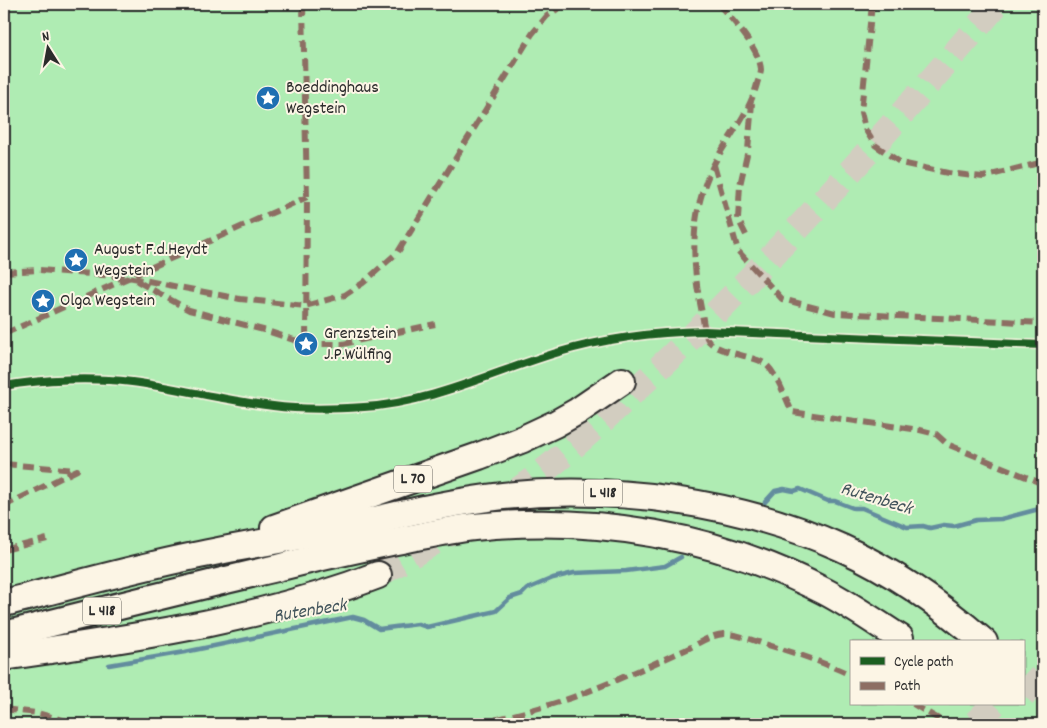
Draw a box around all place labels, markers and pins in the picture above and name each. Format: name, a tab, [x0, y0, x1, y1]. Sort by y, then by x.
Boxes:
place label: Boeddinghaus Wegstein	[286, 76, 379, 122]
place icon: Boeddinghaus Wegstein	[255, 85, 281, 111]
place label: August F.d.Heydt Wegstein	[94, 238, 208, 284]
place icon: August F.d.Heydt Wegstein	[63, 247, 89, 273]
place icon: Olga Wegstein	[30, 288, 56, 314]
place label: Olga Wegstein	[60, 289, 155, 314]
place label: Grenzstein J.P.Wülfing	[324, 322, 397, 368]
place icon: Grenzstein J.P.Wülfing	[293, 331, 319, 357]

